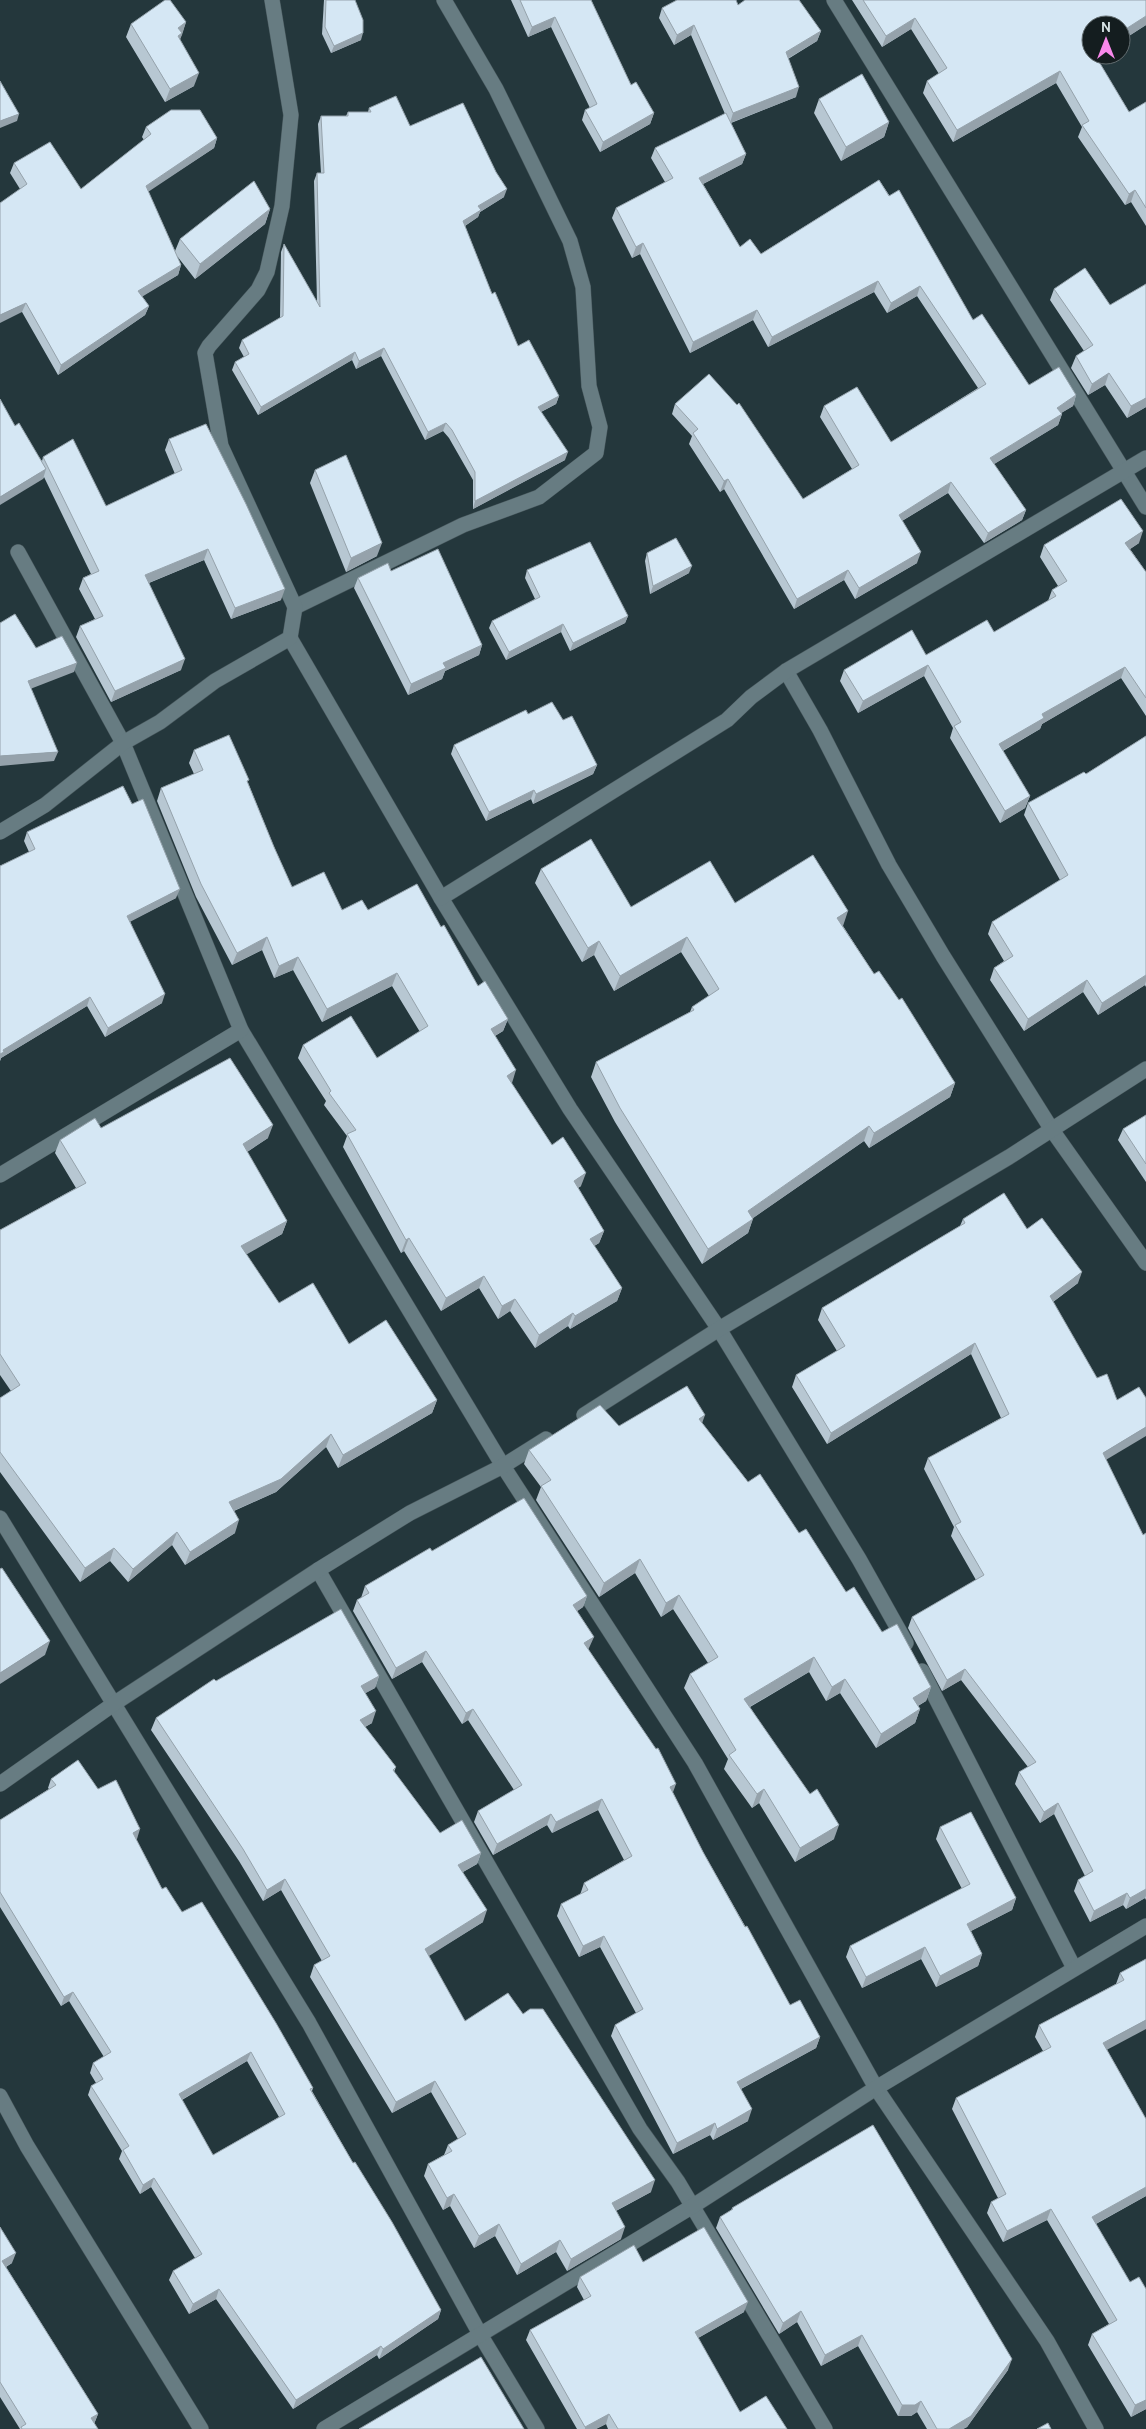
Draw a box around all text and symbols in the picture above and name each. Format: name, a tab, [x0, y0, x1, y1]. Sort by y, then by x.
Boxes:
north arrow	[1081, 15, 1131, 65]
text: N	[1101, 18, 1111, 36]

